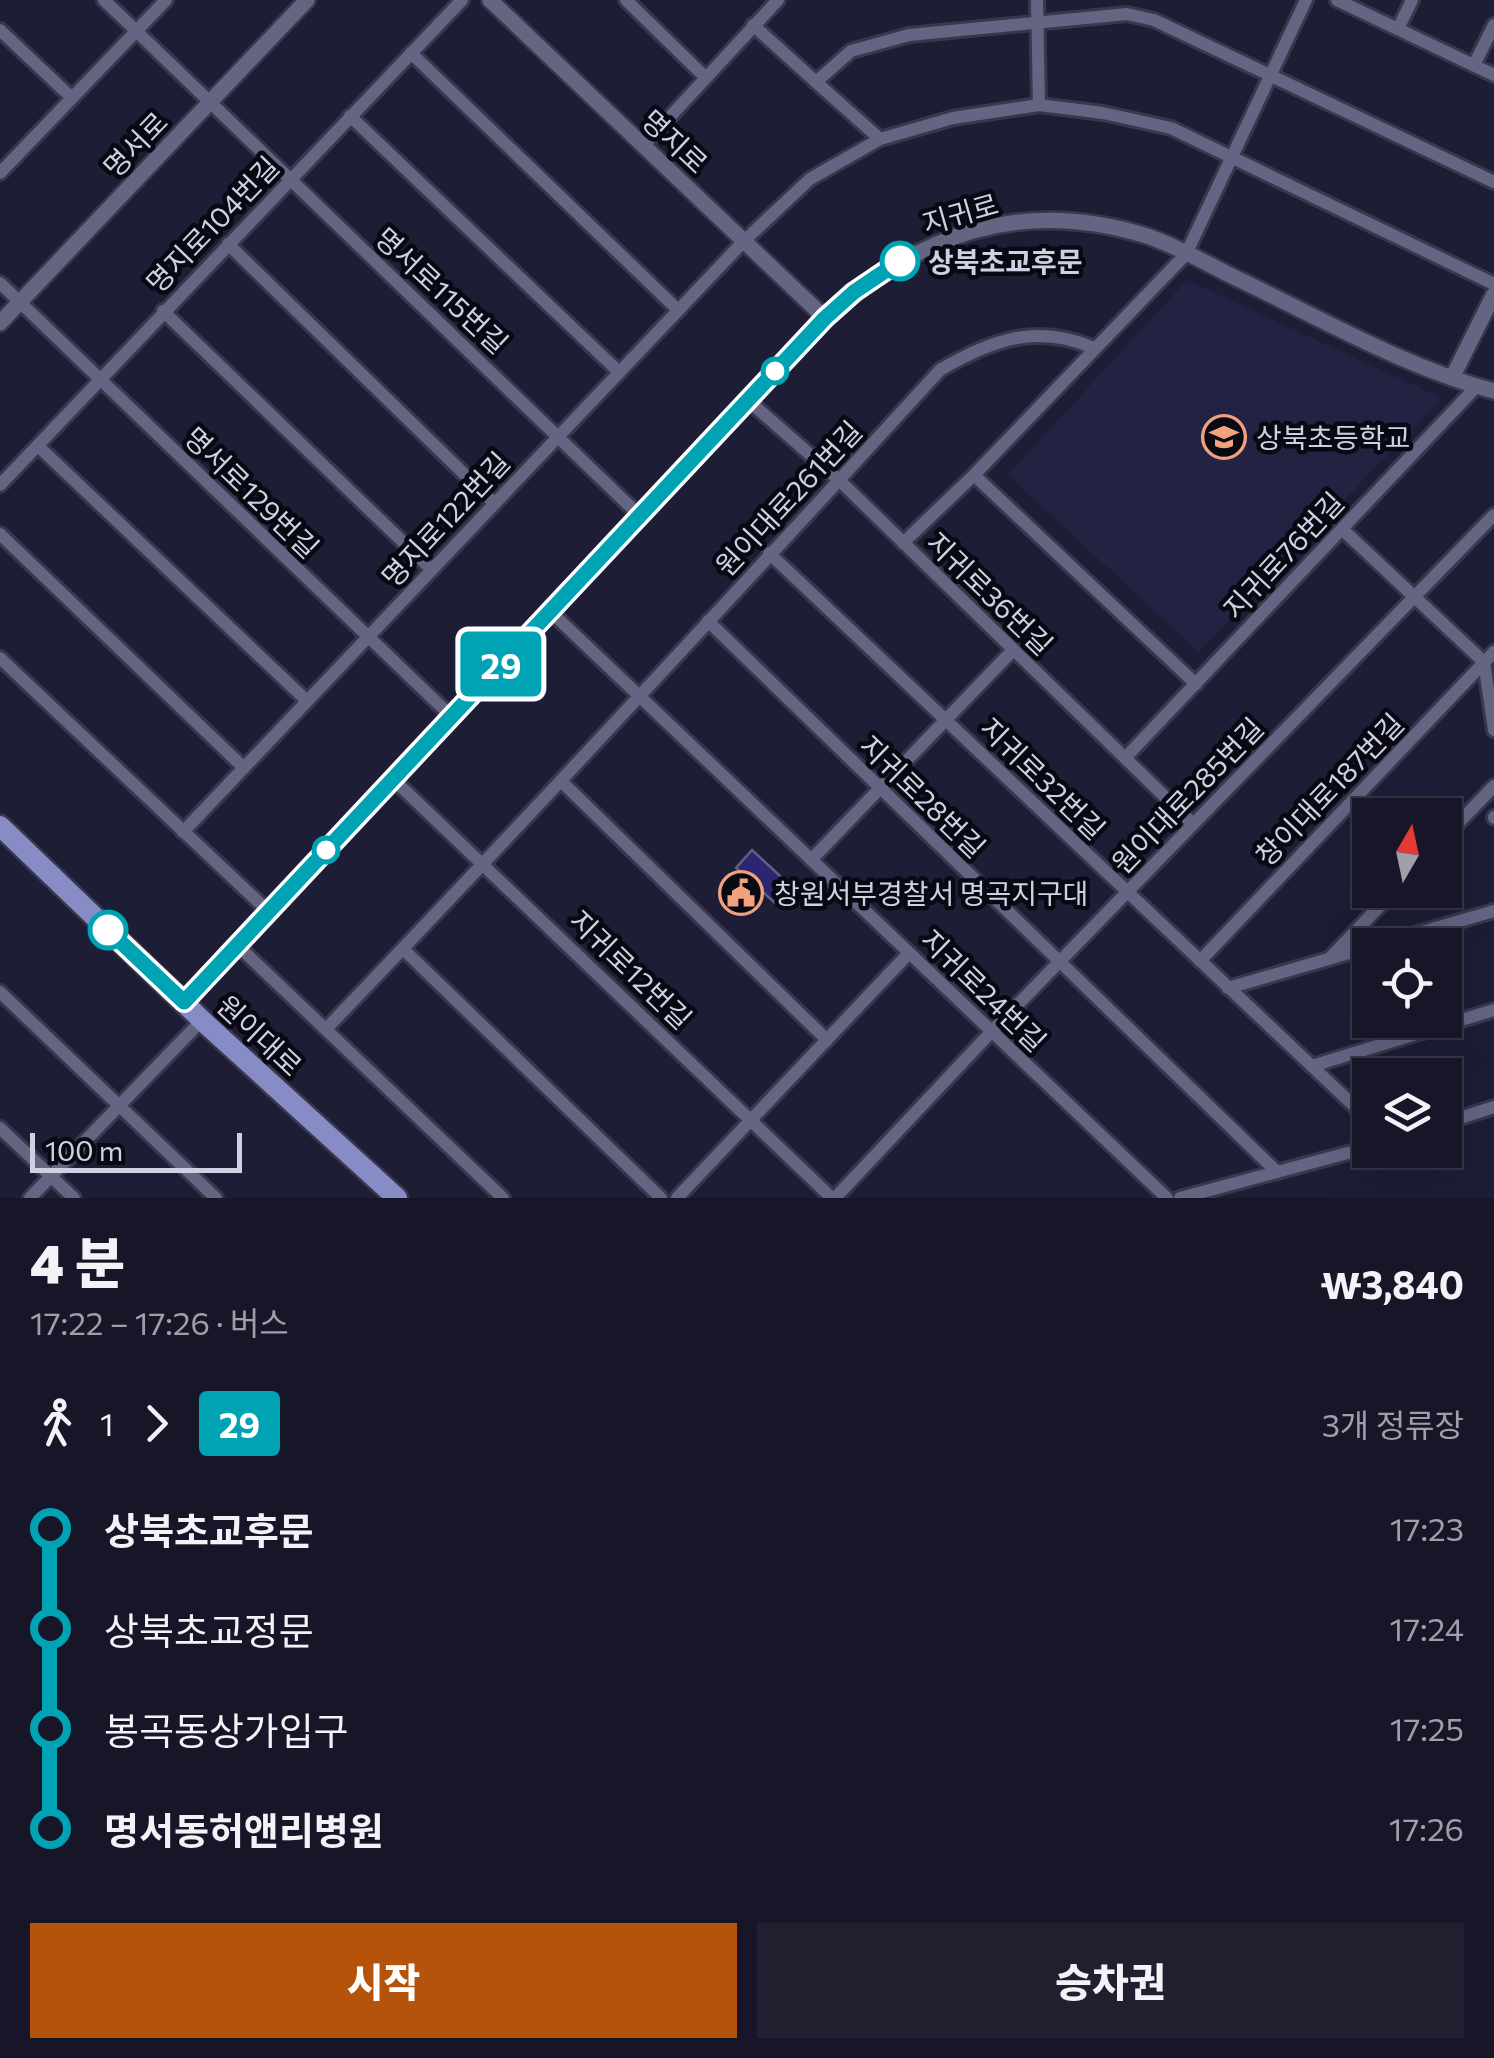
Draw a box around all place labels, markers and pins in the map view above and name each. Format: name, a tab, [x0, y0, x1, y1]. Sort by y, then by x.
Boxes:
marker: 상북초교후문	[881, 242, 919, 280]
place label: 상북초교후문	[928, 244, 1083, 278]
unlabelled marker	[762, 358, 788, 384]
school or university icon: 상북초등학교	[1201, 414, 1247, 460]
place label: 상북초등학교	[1256, 420, 1411, 454]
unlabelled marker	[313, 837, 339, 863]
public building icon: 창원서부경찰서 명곡지구대	[718, 870, 764, 916]
place label: 창원서부경찰서 명곡지구대	[774, 876, 1088, 910]
unlabelled marker	[89, 911, 127, 949]

